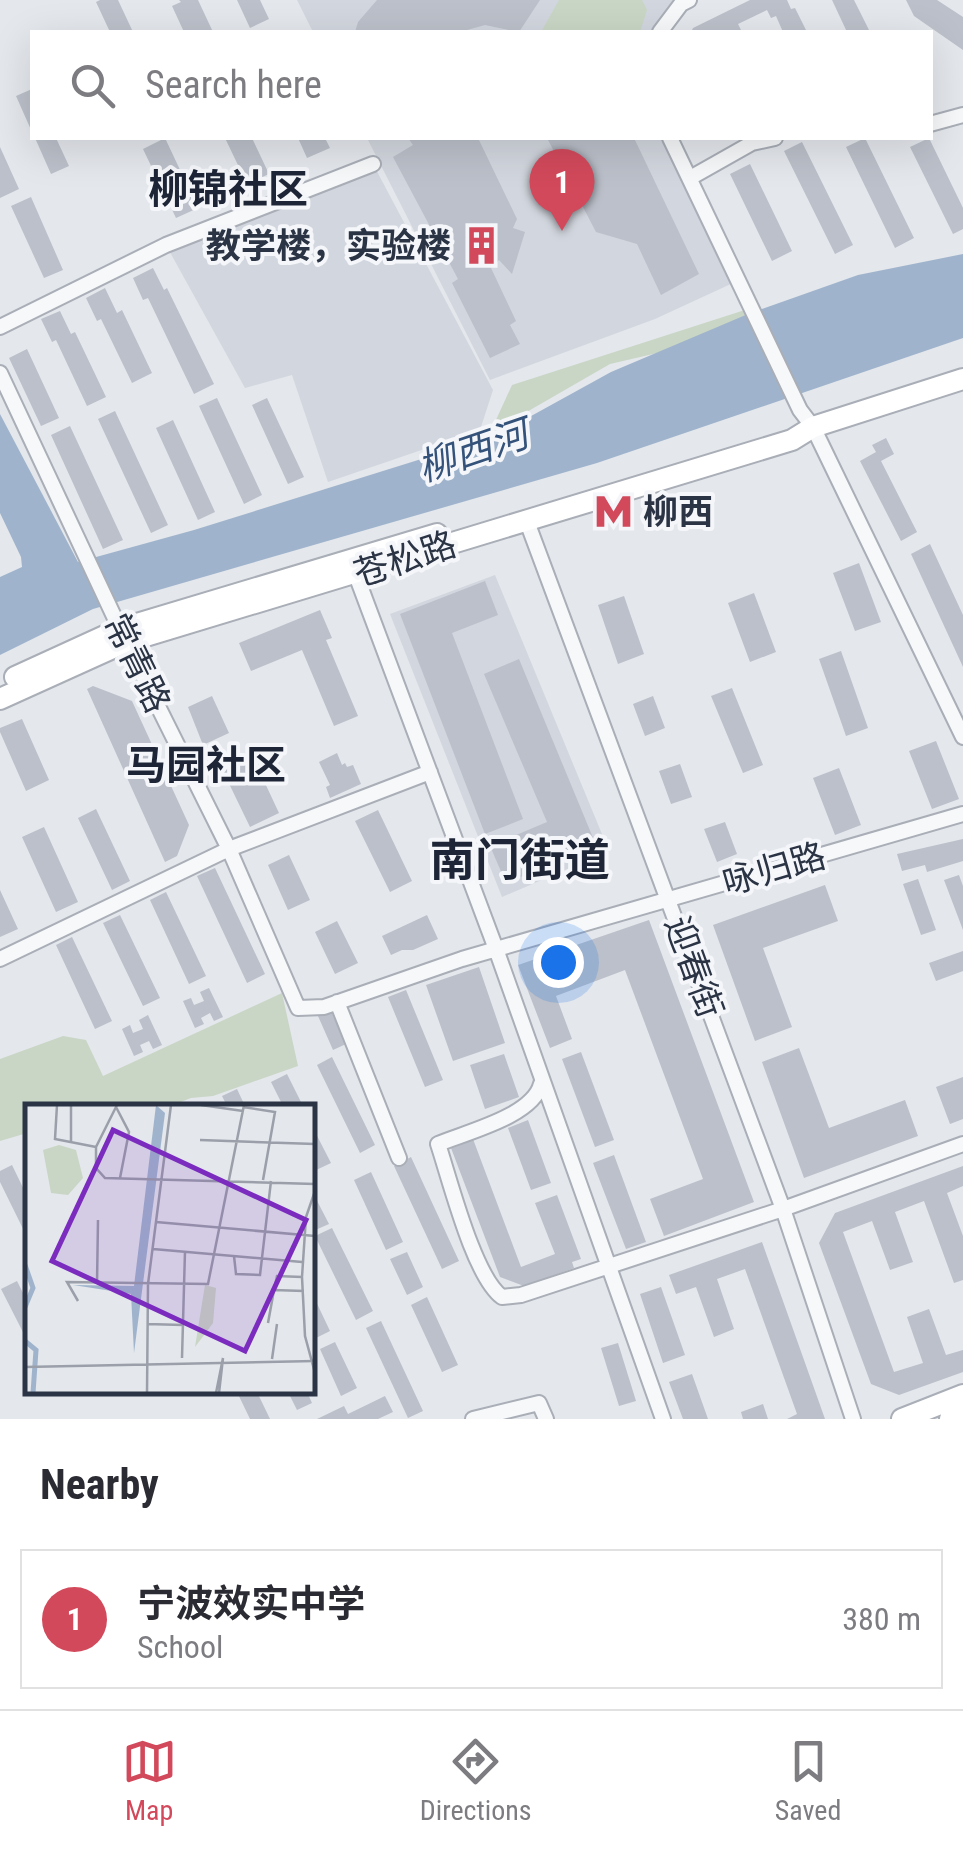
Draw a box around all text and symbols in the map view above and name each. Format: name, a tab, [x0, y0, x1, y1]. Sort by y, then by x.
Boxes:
search box	[30, 30, 933, 140]
icon: search	[65, 58, 120, 113]
text: Search here	[145, 63, 322, 107]
pin: 1	[530, 148, 594, 231]
district label: 柳锦社区	[148, 166, 308, 213]
building icon: 教学楼，实验楼	[460, 225, 502, 267]
place label: 教学楼，实验楼	[206, 226, 451, 267]
water label: 柳西河	[412, 409, 541, 490]
metro station icon: 柳西	[592, 491, 634, 533]
place label: 柳西	[643, 492, 713, 533]
street label: 苍松路	[349, 524, 461, 595]
street label: 常青路	[95, 607, 178, 719]
district label: 马园社区	[126, 742, 286, 789]
district label: 南门街道	[430, 834, 610, 887]
street label: 咏归路	[718, 835, 830, 904]
street label: 迎春街	[656, 911, 731, 1024]
your location	[533, 937, 584, 988]
inset map	[25, 1104, 315, 1394]
text: Nearby	[40, 1460, 159, 1509]
text: 宁波效实中学	[137, 1582, 365, 1626]
text: 1	[66, 1600, 83, 1638]
text: 380 m	[842, 1600, 921, 1638]
text: School	[137, 1628, 223, 1666]
tab: Map	[122, 1734, 177, 1827]
tab: Directions	[420, 1734, 532, 1827]
tab: Saved	[775, 1734, 841, 1827]

